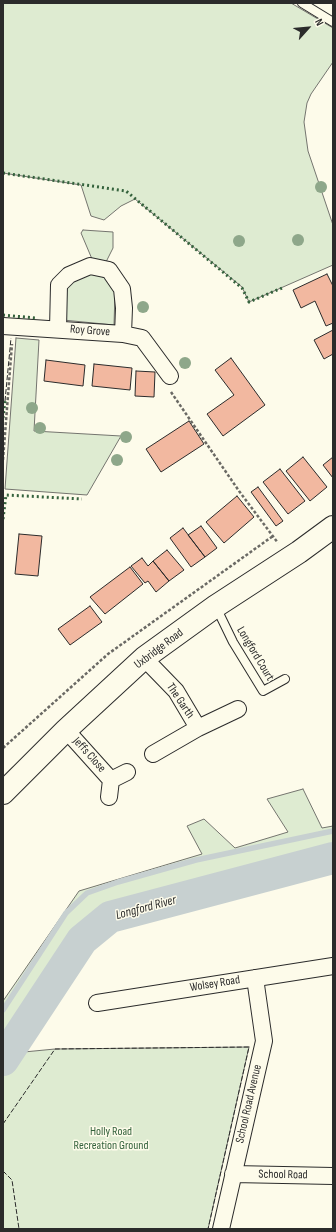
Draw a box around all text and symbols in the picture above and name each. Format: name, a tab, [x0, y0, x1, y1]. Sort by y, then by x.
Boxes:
north arrow	[288, 8, 328, 48]
text: N	[312, 17, 326, 28]
street label: Roy Grove	[69, 322, 111, 340]
street label: Longford Court	[233, 624, 277, 684]
street label: Uxbridge Road	[132, 626, 186, 672]
street label: The Garth	[163, 681, 197, 721]
street label: Jeffs Close	[69, 734, 109, 776]
water label: Longford River	[114, 892, 178, 924]
street label: Wolsey Road	[189, 973, 241, 995]
street label: School Road Avenue	[233, 1063, 265, 1145]
park label: Holly Road Recreation Ground	[74, 1125, 148, 1153]
street label: School Road	[258, 1167, 308, 1183]

